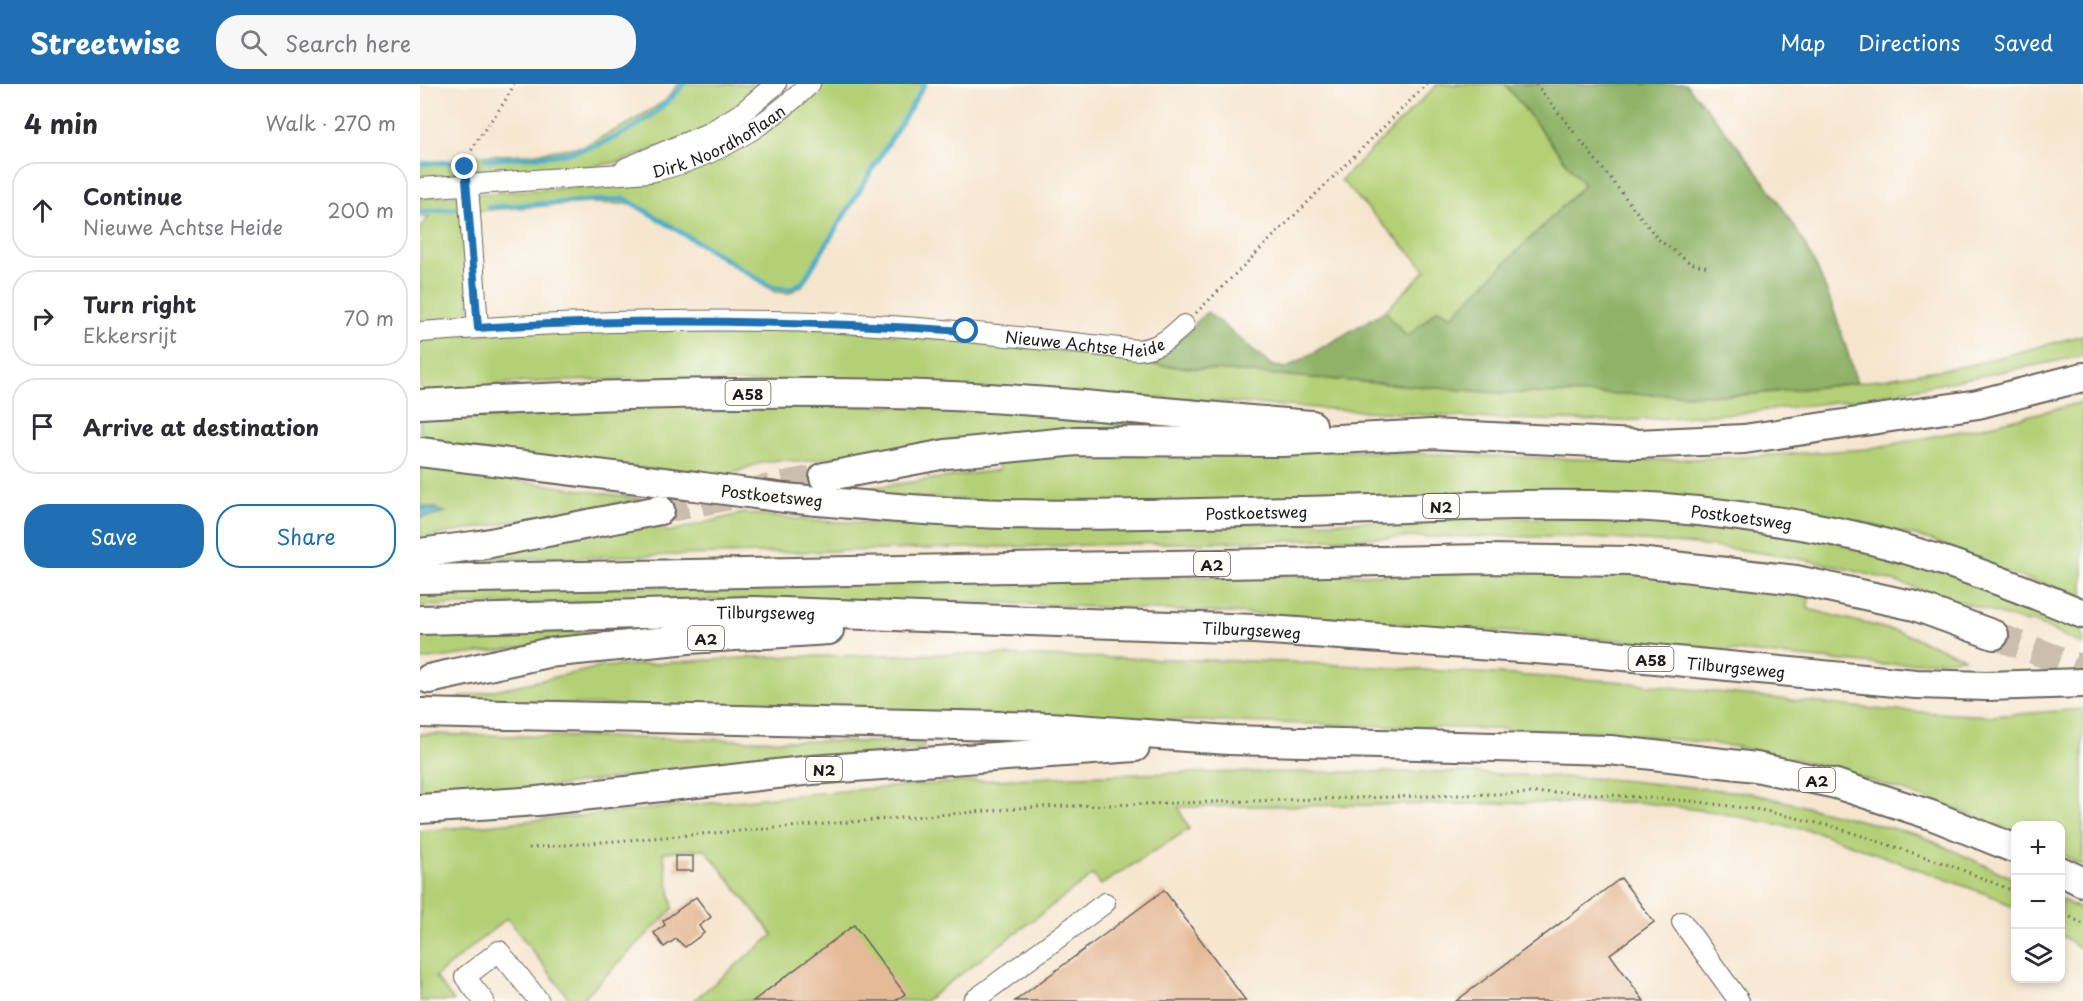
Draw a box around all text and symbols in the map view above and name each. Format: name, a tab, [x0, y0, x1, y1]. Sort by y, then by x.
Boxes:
search box	[216, 15, 636, 69]
text: Streetwise	[30, 21, 180, 64]
icon: search	[237, 26, 270, 59]
text: Search here	[285, 26, 411, 59]
text: Map	[1780, 26, 1825, 58]
text: Directions	[1858, 26, 1960, 58]
text: Saved	[1993, 26, 2053, 58]
street label: Dirk Noordhoflaan	[650, 98, 790, 183]
text: 4 min	[24, 104, 98, 143]
text: Walk · 270 m	[265, 108, 396, 138]
route end	[451, 153, 477, 179]
text: Continue	[83, 179, 182, 212]
icon: ahead	[26, 194, 59, 227]
text: 200 m	[327, 195, 394, 225]
text: Nieuwe Achtse Heide	[83, 212, 282, 242]
text: Turn right	[83, 287, 196, 320]
icon: right	[26, 302, 59, 335]
text: 70 m	[344, 303, 394, 333]
route start	[952, 317, 978, 343]
text: Ekkersrijt	[83, 320, 177, 350]
street label: Nieuwe Achtse Heide	[1004, 324, 1168, 362]
road number: A58	[726, 381, 770, 405]
icon: arrive	[26, 410, 59, 443]
text: Arrive at destination	[83, 410, 319, 443]
street label: Postkoetsweg	[720, 478, 824, 512]
road number: N2	[1423, 494, 1459, 518]
street label: Postkoetsweg	[1690, 498, 1794, 536]
street label: Postkoetsweg	[1205, 499, 1308, 525]
button: Save	[24, 504, 204, 568]
button: Share	[216, 504, 396, 568]
road number: A2	[1194, 552, 1230, 576]
street label: Tilburgseweg	[716, 599, 816, 625]
street label: Tilburgseweg	[1201, 615, 1302, 644]
road number: A2	[688, 626, 724, 650]
road number: A58	[1628, 647, 1674, 671]
street label: Tilburgseweg	[1685, 650, 1787, 683]
road number: N2	[806, 757, 842, 781]
road number: A2	[1799, 768, 1835, 792]
map controls	[2011, 821, 2065, 983]
button: +	[2011, 821, 2065, 875]
button: −	[2011, 875, 2065, 929]
button: layers	[2011, 929, 2065, 983]

